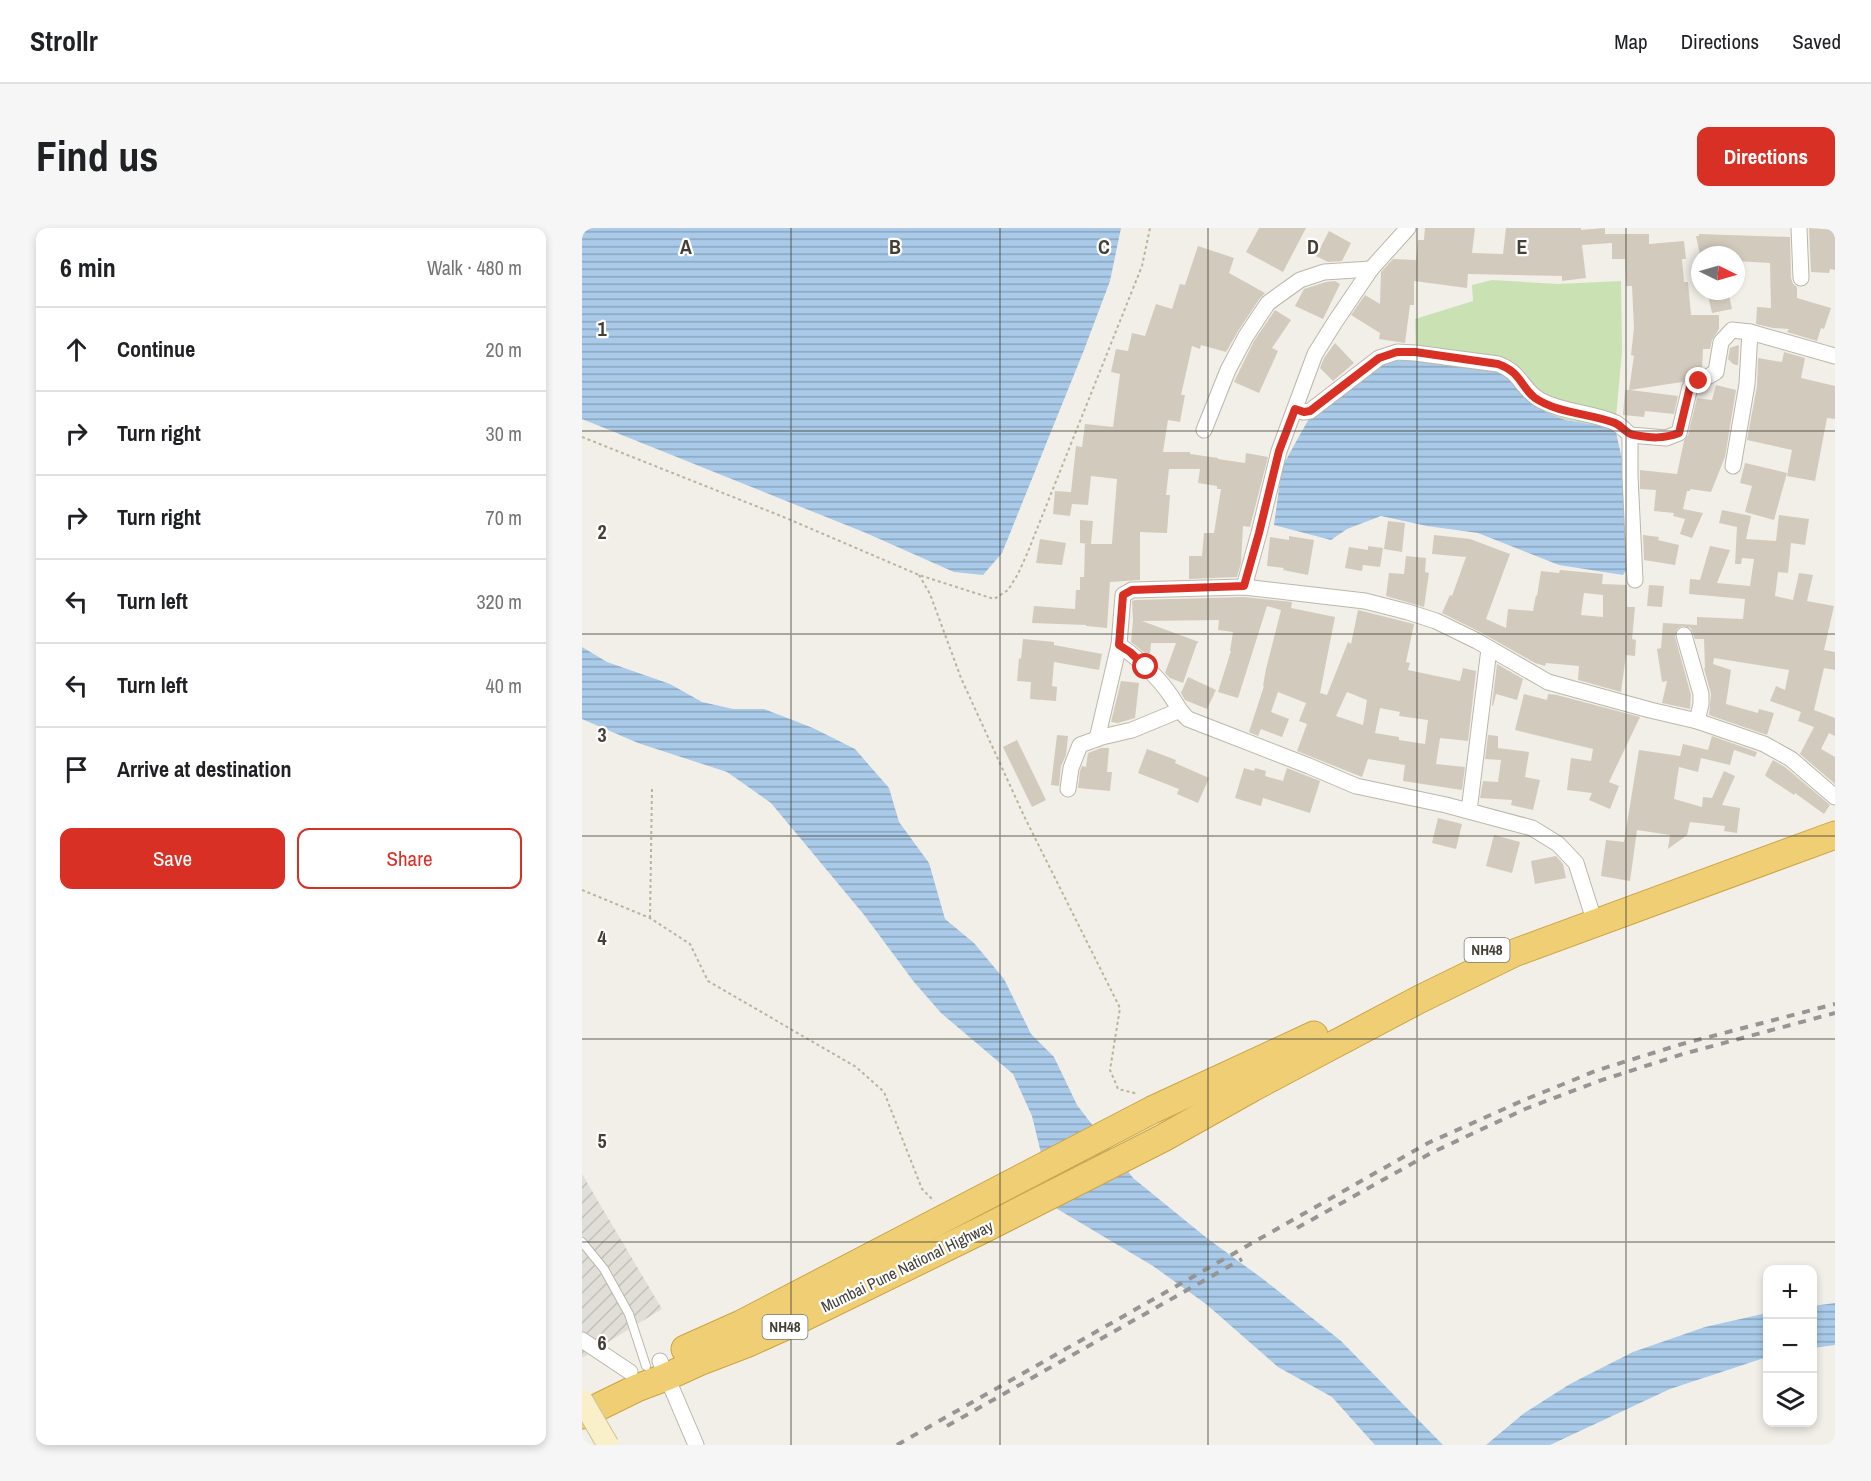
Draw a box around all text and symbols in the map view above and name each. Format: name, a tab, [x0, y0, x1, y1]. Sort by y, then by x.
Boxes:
text: Strollr	[30, 22, 98, 60]
text: Map	[1614, 27, 1648, 56]
text: Directions	[1681, 27, 1759, 56]
text: Saved	[1792, 27, 1841, 56]
button: Directions	[1697, 127, 1835, 186]
text: Find us	[36, 128, 158, 184]
text: A	[680, 233, 692, 260]
text: B	[889, 233, 901, 260]
text: C	[1098, 233, 1110, 260]
text: D	[1307, 233, 1319, 260]
text: E	[1517, 233, 1528, 260]
north arrow	[1691, 246, 1745, 300]
text: 6 min	[60, 250, 116, 285]
text: Walk · 480 m	[427, 254, 522, 281]
text: 1	[597, 315, 607, 342]
icon: ahead	[60, 333, 93, 366]
text: Continue	[117, 334, 195, 364]
text: 20 m	[486, 336, 522, 363]
route end	[1685, 367, 1711, 393]
icon: right	[60, 417, 93, 450]
text: Turn right	[117, 418, 201, 448]
text: 30 m	[486, 420, 522, 447]
icon: right	[60, 501, 93, 534]
text: Turn right	[117, 502, 201, 532]
text: 70 m	[486, 504, 522, 531]
text: 2	[597, 518, 607, 545]
icon: left	[60, 585, 93, 618]
text: Turn left	[117, 586, 188, 616]
text: 320 m	[476, 588, 522, 615]
route start	[1132, 653, 1158, 679]
icon: left	[60, 669, 93, 702]
text: Turn left	[117, 670, 188, 700]
text: 40 m	[486, 672, 522, 699]
text: 3	[597, 721, 607, 748]
icon: arrive	[60, 753, 93, 786]
text: Arrive at destination	[117, 754, 291, 784]
button: Save	[60, 828, 285, 889]
button: Share	[297, 828, 522, 889]
text: 4	[597, 924, 607, 951]
road number: NH48	[1464, 938, 1510, 962]
text: 5	[597, 1127, 607, 1154]
street label: Mumbai Pune National Highway	[817, 1215, 997, 1317]
map controls	[1763, 1265, 1817, 1427]
button: +	[1763, 1265, 1817, 1319]
road number: NH48	[762, 1315, 808, 1339]
button: −	[1763, 1319, 1817, 1373]
text: 6	[597, 1329, 607, 1356]
button: layers	[1763, 1373, 1817, 1427]

